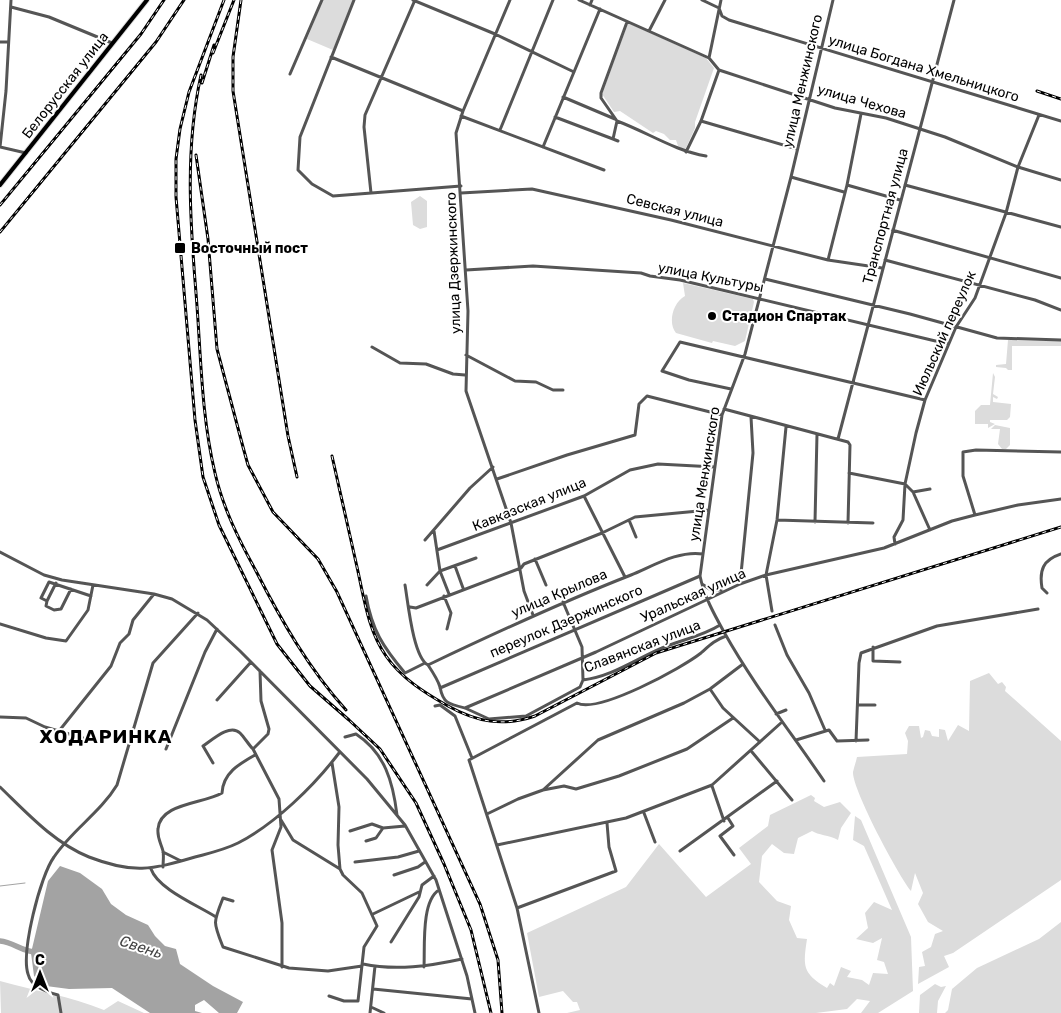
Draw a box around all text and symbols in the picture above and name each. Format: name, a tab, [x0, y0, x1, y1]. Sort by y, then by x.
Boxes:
street label: улица Менжинского	[779, 13, 826, 149]
street label: Белорусская улица	[19, 29, 112, 142]
street label: улица Богдана Хмельницкого	[826, 31, 1021, 106]
street label: улица Чехова	[815, 81, 908, 122]
street label: Транспортная улица	[859, 146, 912, 286]
street label: Севская улица	[625, 190, 725, 231]
street label: улица Дзержинского	[443, 192, 464, 334]
place label: Восточный пост	[191, 240, 308, 257]
marker: Восточный пост	[173, 241, 187, 255]
street label: улица Культуры	[657, 259, 765, 296]
street label: Июльский переулок	[909, 268, 980, 398]
place label: Стадион Спартак	[722, 308, 847, 325]
marker: Стадион Спартак	[706, 310, 718, 322]
street label: улица Менжинского	[685, 405, 724, 543]
street label: Кавказская улица	[470, 474, 589, 535]
street label: Уральская улица	[638, 565, 748, 626]
street label: улица Крылова	[509, 566, 610, 621]
street label: переулок Дзержинского	[487, 581, 645, 661]
street label: Славянская улица	[581, 616, 703, 677]
district label: ХОДАРИНКА	[40, 725, 172, 748]
water label: Свень	[118, 932, 165, 962]
north arrow	[15, 948, 65, 998]
text: С	[35, 952, 45, 969]

